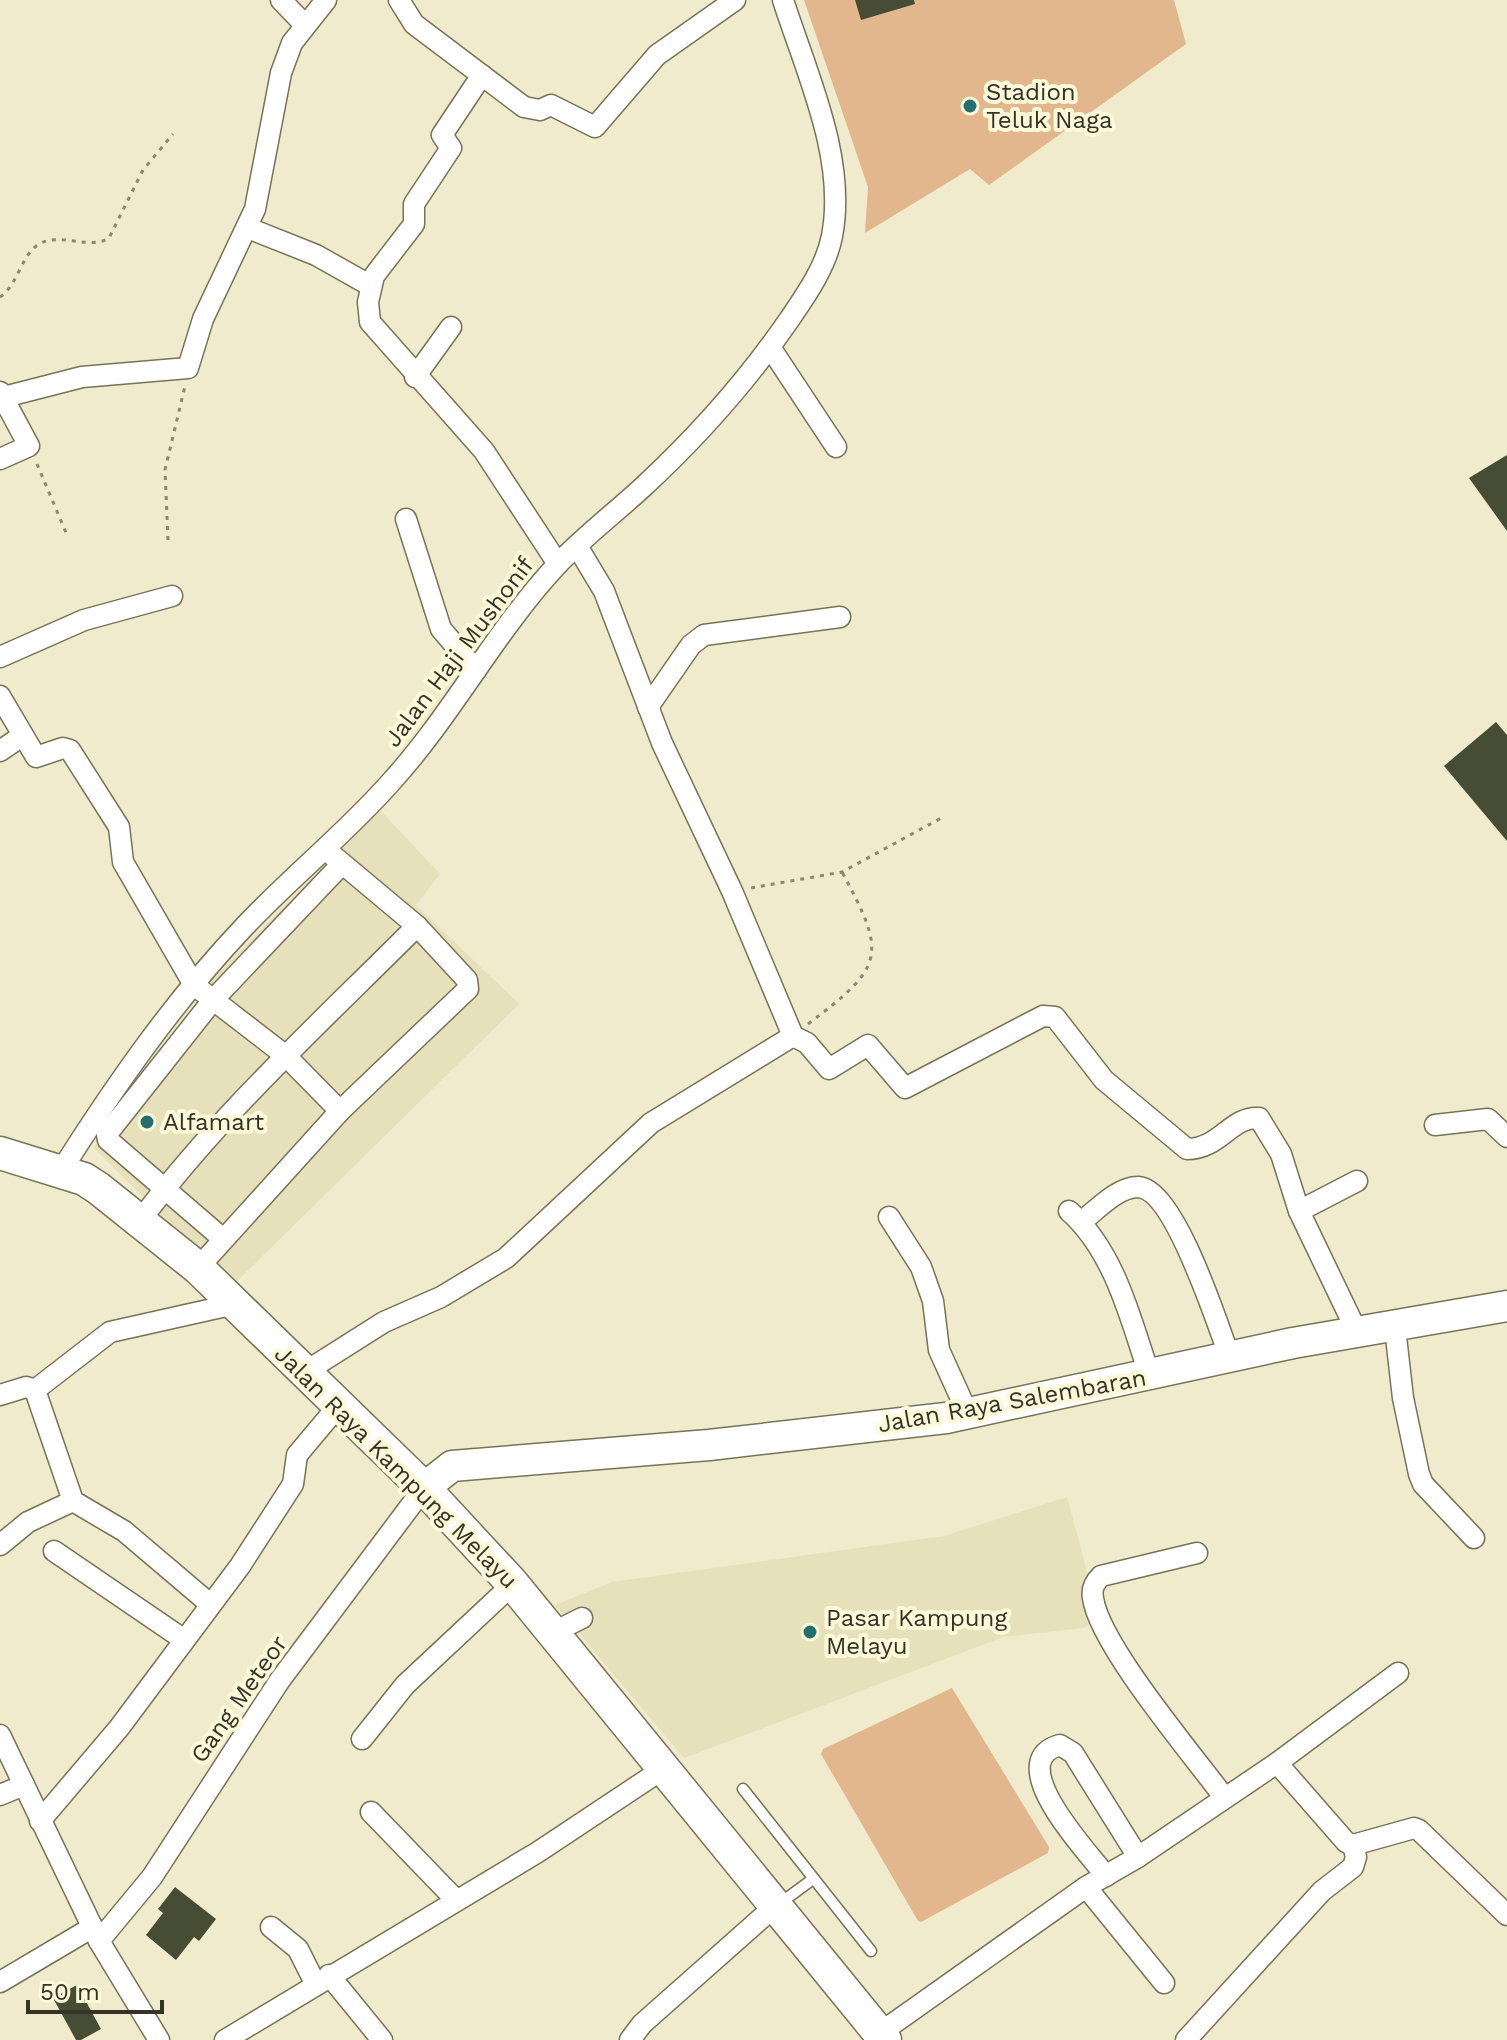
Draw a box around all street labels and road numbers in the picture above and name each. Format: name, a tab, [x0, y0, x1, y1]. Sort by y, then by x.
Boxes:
street label: Jalan Haji Mushonif	[378, 551, 540, 752]
street label: Jalan Raya Kampung Melayu	[269, 1340, 523, 1594]
street label: Jalan Raya Salembaran	[876, 1364, 1148, 1438]
street label: Gang Meteor	[185, 1630, 293, 1768]

